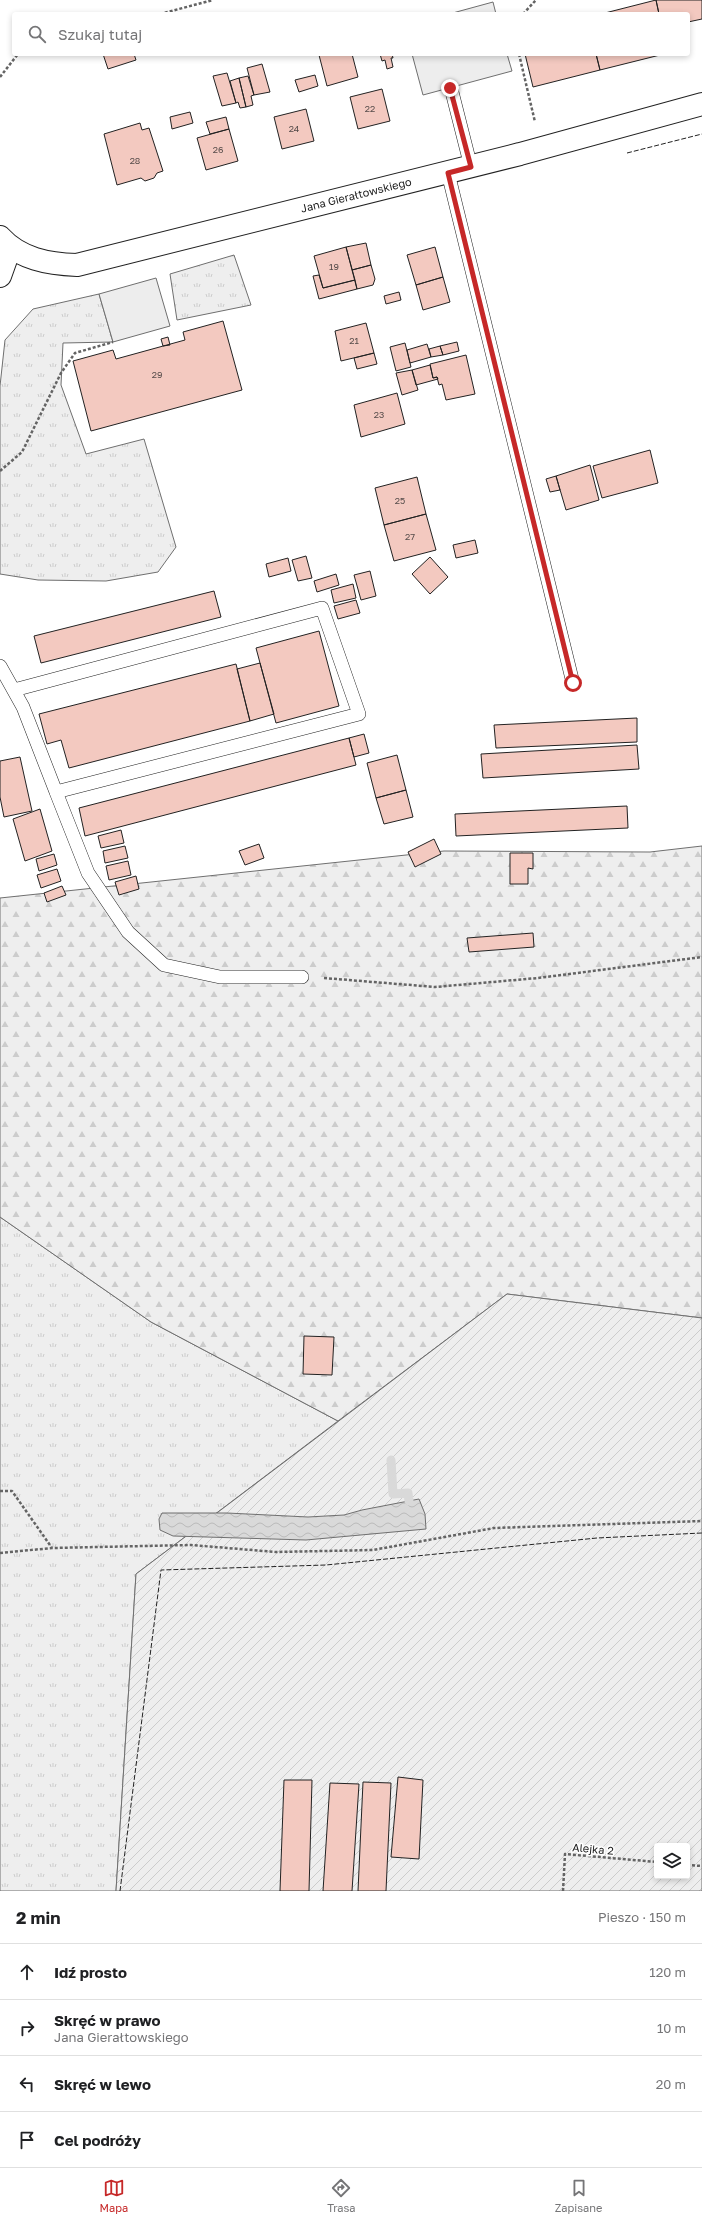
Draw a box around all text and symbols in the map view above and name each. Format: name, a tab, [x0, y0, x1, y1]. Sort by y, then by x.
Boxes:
search box	[12, 12, 690, 56]
icon: search	[26, 23, 48, 45]
text: Szukaj tutaj	[58, 25, 142, 43]
route end	[441, 79, 459, 97]
house number: 22	[365, 103, 375, 114]
house number: 24	[289, 123, 300, 134]
house number: 26	[213, 144, 223, 155]
house number: 28	[130, 155, 140, 166]
street label: Jana Gierałtowskiego	[299, 174, 413, 215]
house number: 19	[329, 261, 339, 272]
house number: 21	[349, 335, 359, 346]
house number: 29	[152, 369, 162, 380]
house number: 23	[374, 409, 384, 420]
house number: 25	[395, 495, 405, 506]
house number: 27	[405, 531, 415, 542]
route start	[564, 674, 582, 692]
street label: Alejka 2	[572, 1840, 614, 1857]
map controls	[654, 1843, 690, 1879]
button: layers	[654, 1843, 690, 1879]
text: 2 min	[16, 1907, 60, 1928]
text: Pieszo · 150 m	[598, 1909, 686, 1925]
icon: ahead	[16, 1961, 38, 1983]
text: Idź prosto	[54, 1963, 127, 1981]
text: 120 m	[649, 1964, 686, 1980]
text: Skręć w prawo	[54, 2011, 161, 2029]
icon: right	[16, 2017, 38, 2039]
text: 10 m	[657, 2020, 686, 2036]
text: Jana Gierałtowskiego	[54, 2029, 189, 2045]
icon: left	[16, 2073, 38, 2095]
text: Skręć w lewo	[54, 2075, 151, 2093]
text: 20 m	[656, 2076, 686, 2092]
icon: arrive	[16, 2129, 38, 2151]
text: Cel podróży	[54, 2131, 141, 2149]
tab: Mapa	[100, 2177, 128, 2214]
tab: Trasa	[327, 2177, 356, 2214]
tab: Zapisane	[555, 2177, 602, 2214]

